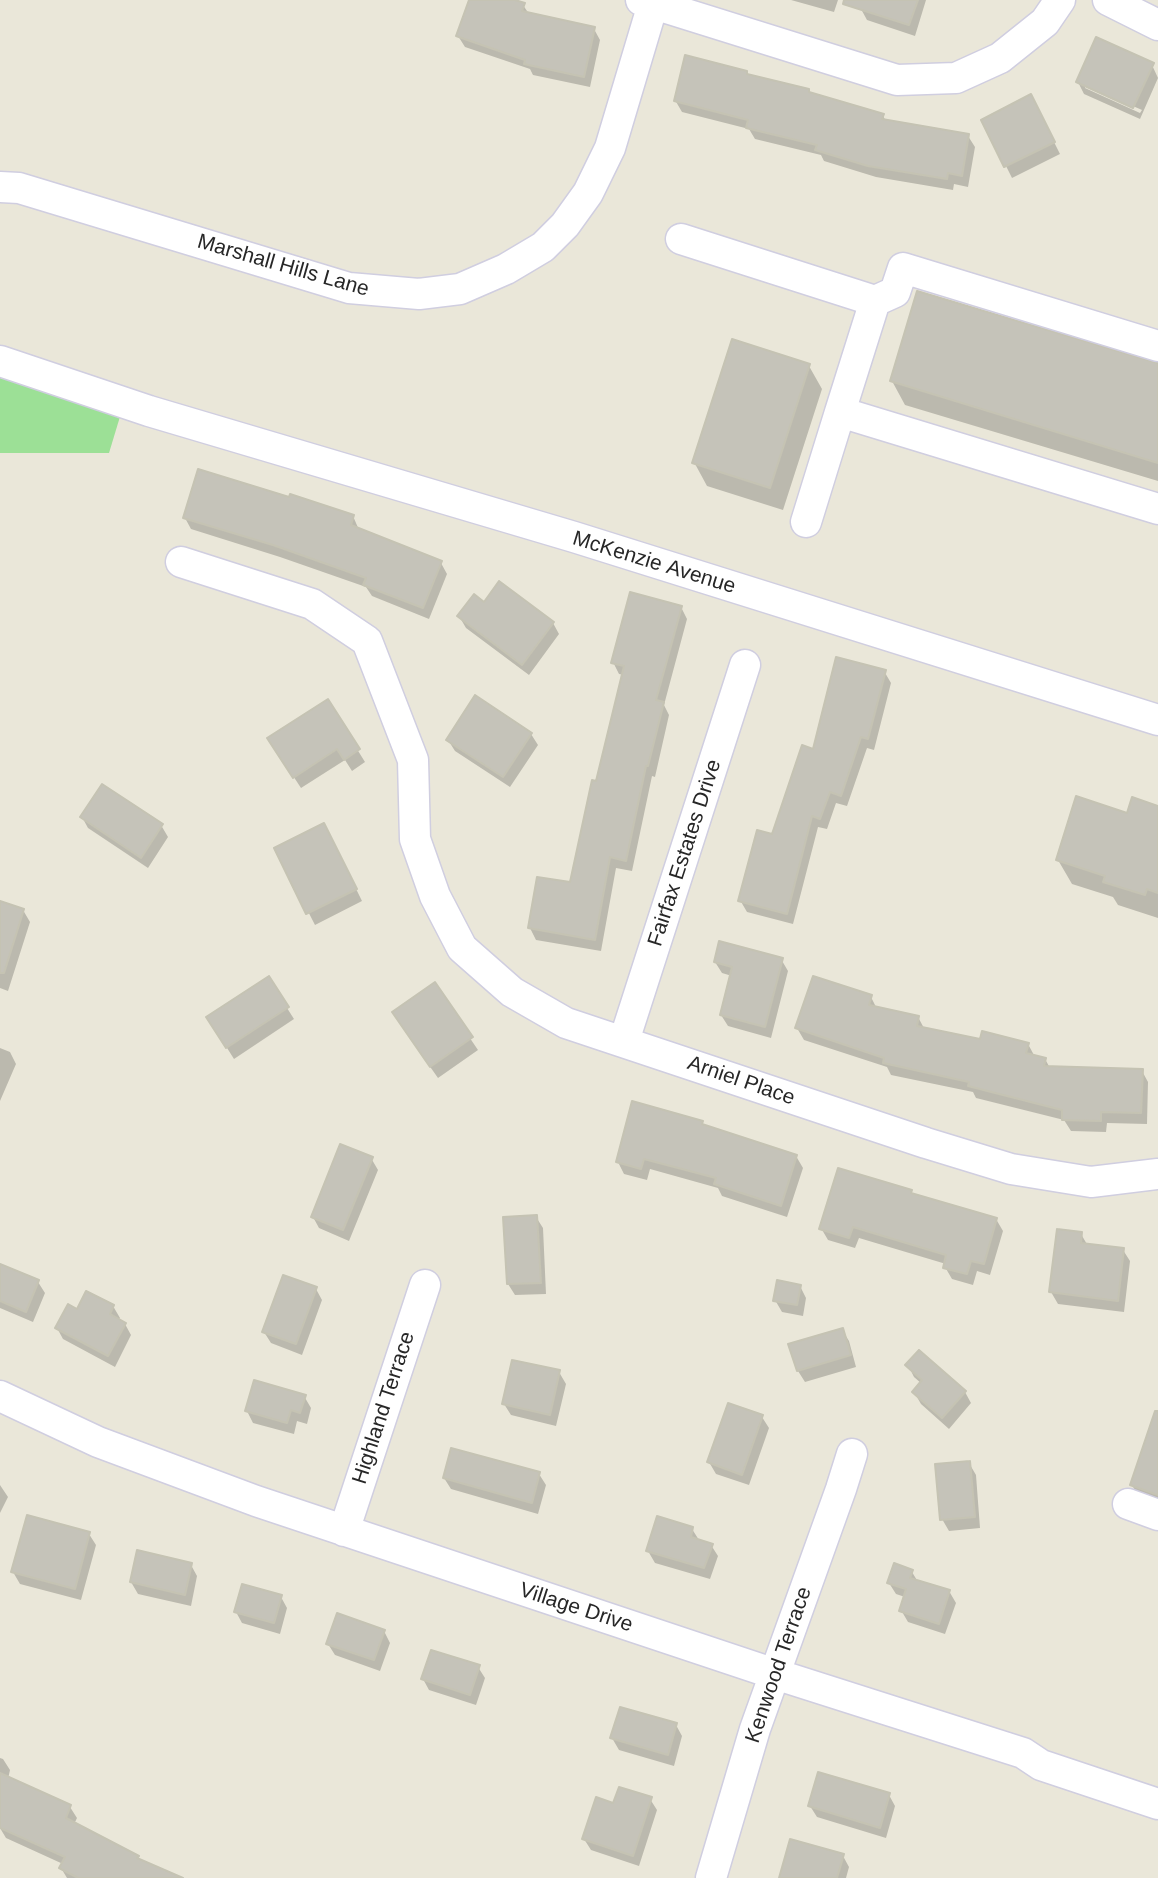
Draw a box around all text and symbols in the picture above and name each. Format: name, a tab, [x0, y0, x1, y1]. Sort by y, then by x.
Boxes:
street label: Marshall Hills Lane	[194, 229, 372, 303]
street label: McKenzie Avenue	[570, 526, 738, 600]
street label: Fairfax Estates Drive	[643, 756, 727, 950]
street label: Arniel Place	[684, 1051, 798, 1111]
street label: Highland Terrace	[347, 1329, 421, 1487]
street label: Village Drive	[516, 1578, 636, 1638]
street label: Kenwood Terrace	[740, 1584, 818, 1746]

